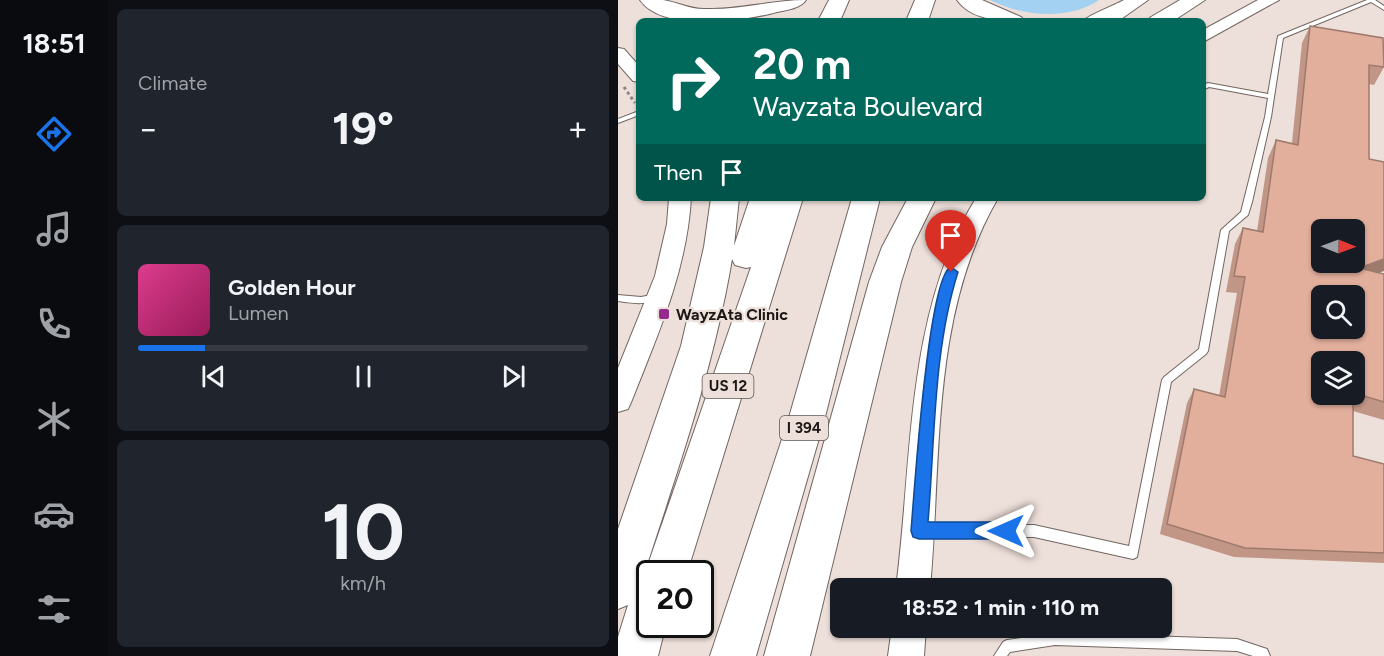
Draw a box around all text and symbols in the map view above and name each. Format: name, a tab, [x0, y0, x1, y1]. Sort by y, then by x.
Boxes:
text: 18:51	[22, 27, 86, 60]
text: 20 m	[753, 39, 851, 90]
icon: right	[654, 42, 732, 120]
text: Climate	[138, 71, 207, 95]
text: Wayzata Boulevard	[753, 90, 983, 123]
text: 19°	[332, 101, 394, 155]
text: −	[138, 109, 159, 148]
text: +	[567, 109, 588, 148]
icon: directions	[33, 113, 75, 155]
icon: arrive	[715, 156, 748, 189]
text: Then	[654, 159, 703, 186]
icon: music	[33, 208, 75, 250]
pin	[925, 210, 976, 272]
icon: arrive	[934, 219, 967, 252]
north arrow	[1311, 219, 1365, 273]
map controls	[1311, 219, 1365, 405]
text: Golden Hour	[228, 274, 356, 301]
button: search	[1311, 285, 1365, 339]
text: Lumen	[228, 301, 289, 325]
icon: phone	[33, 303, 75, 345]
place label: WayzAta Clinic	[676, 305, 788, 324]
marker: WayzAta Clinic	[657, 307, 671, 321]
button: layers	[1311, 351, 1365, 405]
icon: previous	[197, 360, 230, 393]
icon: pause	[347, 360, 380, 393]
icon: next	[497, 360, 530, 393]
road number: US 12	[702, 374, 754, 398]
icon: climate	[33, 398, 75, 440]
road number: I 394	[780, 416, 828, 440]
text: 10	[321, 485, 405, 579]
icon: car	[33, 493, 75, 535]
position arrow	[974, 499, 1038, 563]
speed limit sign: 20	[636, 560, 714, 638]
text: km/h	[340, 571, 386, 595]
icon: filters	[33, 588, 75, 630]
text: 18:52 · 1 min · 110 m	[903, 594, 1099, 621]

